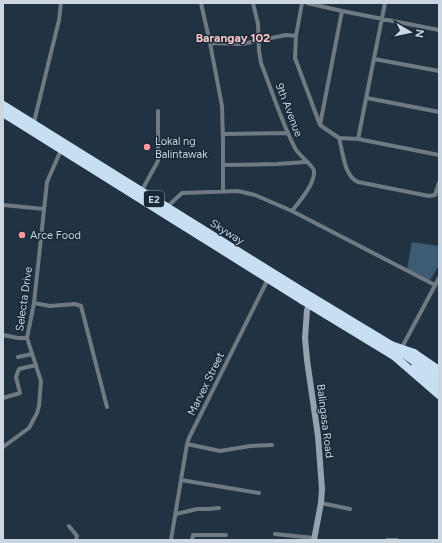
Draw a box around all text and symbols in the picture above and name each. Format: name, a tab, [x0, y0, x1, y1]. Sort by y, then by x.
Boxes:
north arrow	[390, 12, 430, 52]
text: N	[412, 28, 426, 39]
district label: Barangay 102	[196, 31, 270, 45]
street label: 9th Avenue	[273, 81, 305, 139]
place label: Lokal ng Balintawak	[155, 135, 208, 161]
marker: Lokal ng Balintawak	[142, 142, 152, 152]
road number: E2	[144, 191, 164, 207]
street label: Skyway	[208, 217, 247, 248]
place label: Arce Food	[30, 229, 81, 242]
marker: Arce Food	[17, 230, 27, 240]
street label: Selecta Drive	[13, 266, 35, 332]
street label: Marvex Street	[185, 350, 227, 418]
street label: Balingasa Road	[314, 383, 336, 459]

